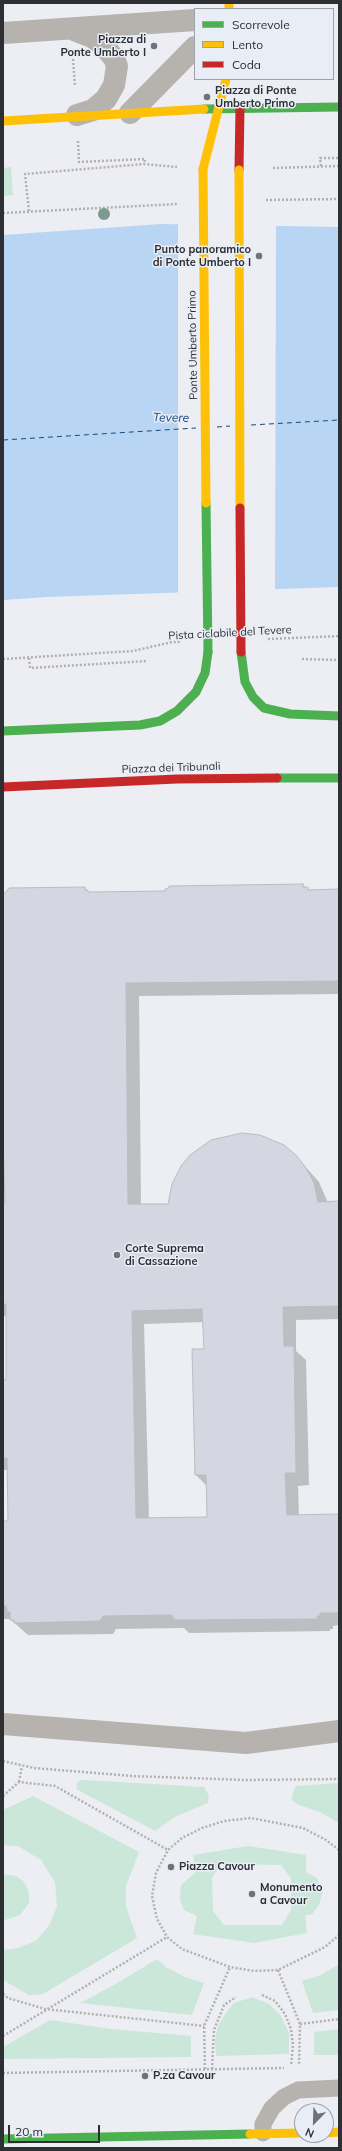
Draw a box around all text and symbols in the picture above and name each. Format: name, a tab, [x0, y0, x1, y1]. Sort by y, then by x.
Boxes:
legend	[194, 8, 334, 80]
text: Scorrevole	[232, 17, 290, 32]
place label: Piazza di Ponte Umberto I	[60, 33, 146, 59]
text: Lento	[232, 37, 263, 52]
marker: Piazza di Ponte Umberto I	[149, 41, 159, 51]
text: Coda	[232, 57, 261, 72]
place label: Piazza di Ponte Umberto Primo	[215, 84, 296, 110]
marker: Piazza di Ponte Umberto Primo	[202, 92, 212, 102]
place label: Punto panoramico di Ponte Umberto I	[153, 243, 251, 269]
marker: Punto panoramico di Ponte Umberto I	[254, 251, 264, 261]
street label: Ponte Umberto Primo	[185, 290, 201, 400]
water label: Tevere	[153, 410, 189, 426]
street label: Pista ciclabile del Tevere	[168, 623, 292, 643]
street label: Piazza dei Tribunali	[121, 760, 221, 776]
place label: Corte Suprema di Cassazione	[125, 1242, 204, 1268]
marker: Corte Suprema di Cassazione	[112, 1250, 122, 1260]
place label: Piazza Cavour	[179, 1860, 255, 1874]
marker: Piazza Cavour	[166, 1862, 176, 1872]
place label: Monumento a Cavour	[260, 1881, 322, 1907]
marker: Monumento a Cavour	[247, 1889, 257, 1899]
place label: P.za Cavour	[153, 2069, 215, 2083]
marker: P.za Cavour	[140, 2071, 150, 2081]
north arrow	[294, 2103, 334, 2143]
scale bar	[10, 2117, 102, 2143]
text: 20 m	[15, 2124, 43, 2139]
text: N	[303, 2125, 316, 2141]

